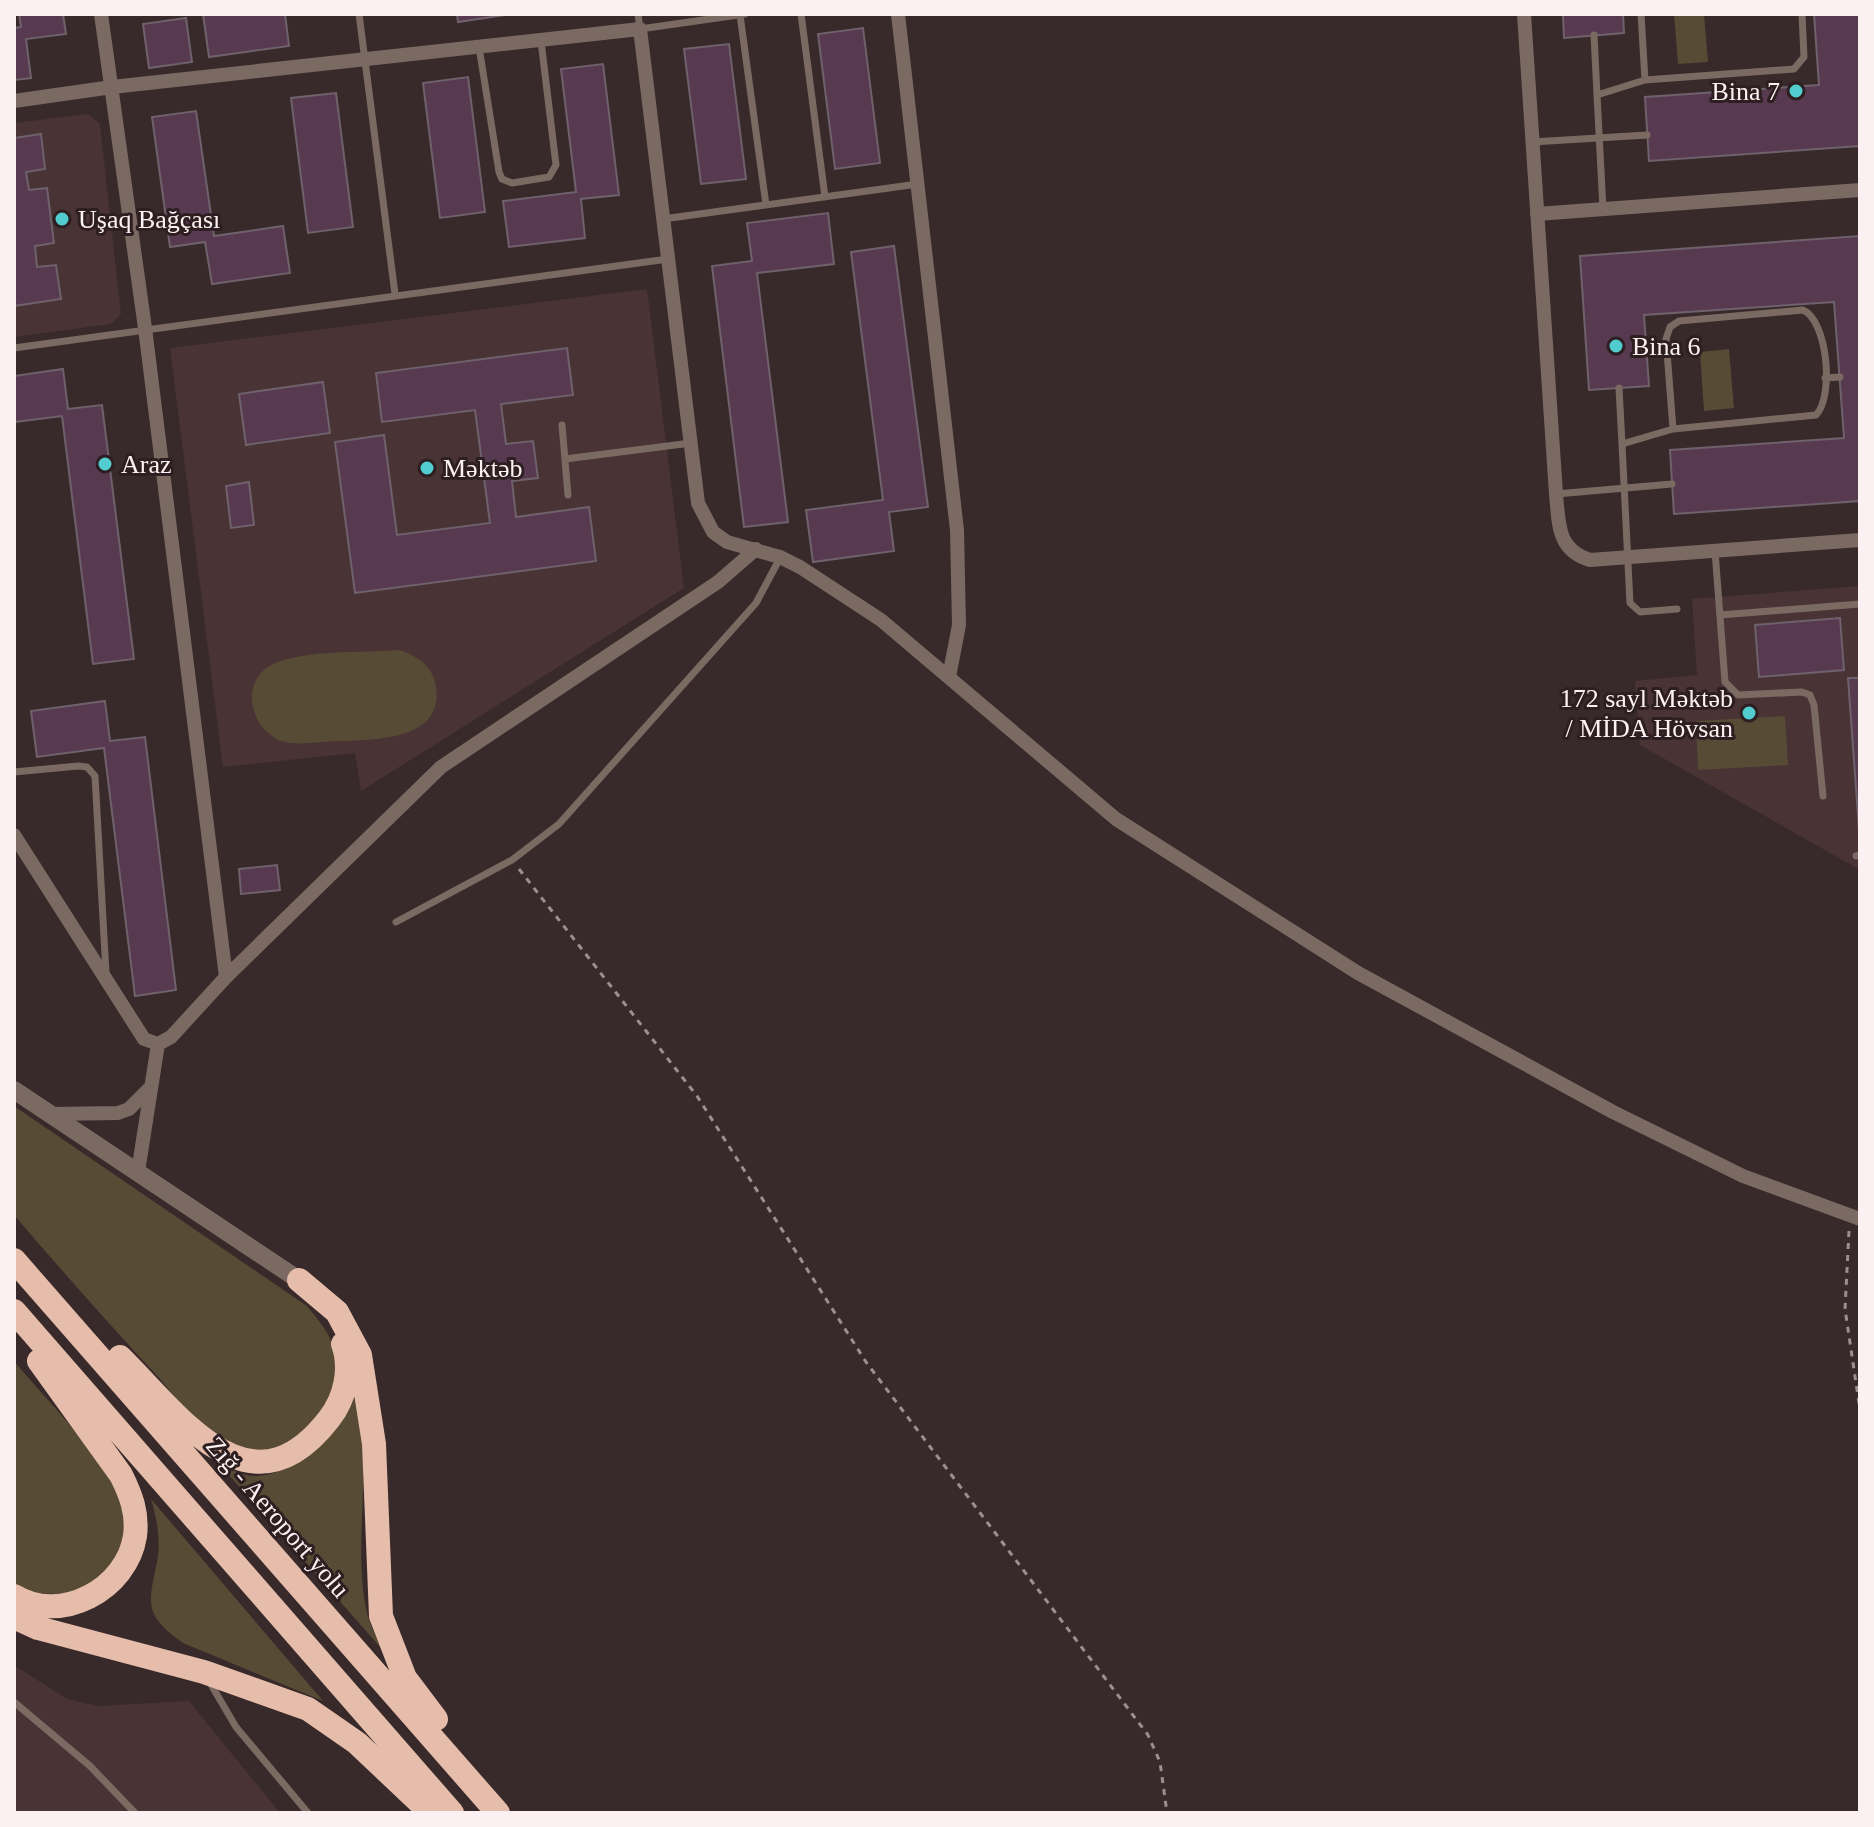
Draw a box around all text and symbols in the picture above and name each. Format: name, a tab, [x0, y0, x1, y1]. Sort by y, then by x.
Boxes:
place label: Bina 7	[1711, 77, 1780, 106]
marker: Bina 7	[1787, 82, 1805, 100]
place label: Uşaq Bağçası	[78, 205, 220, 234]
marker: Uşaq Bağçası	[53, 210, 71, 228]
place label: Bina 6	[1632, 332, 1701, 361]
marker: Bina 6	[1607, 337, 1625, 355]
place label: Araz	[121, 450, 172, 479]
place label: Məktəb	[443, 454, 522, 483]
marker: Araz	[96, 455, 114, 473]
marker: Məktəb	[418, 459, 436, 477]
place label: 172 sayl Məktəb / MİDA Hövsan	[1560, 684, 1733, 743]
marker: 172 sayl Məktəb / MİDA Hövsan	[1740, 704, 1758, 722]
street label: Zığ - Aeroport yolu	[200, 1431, 355, 1603]

